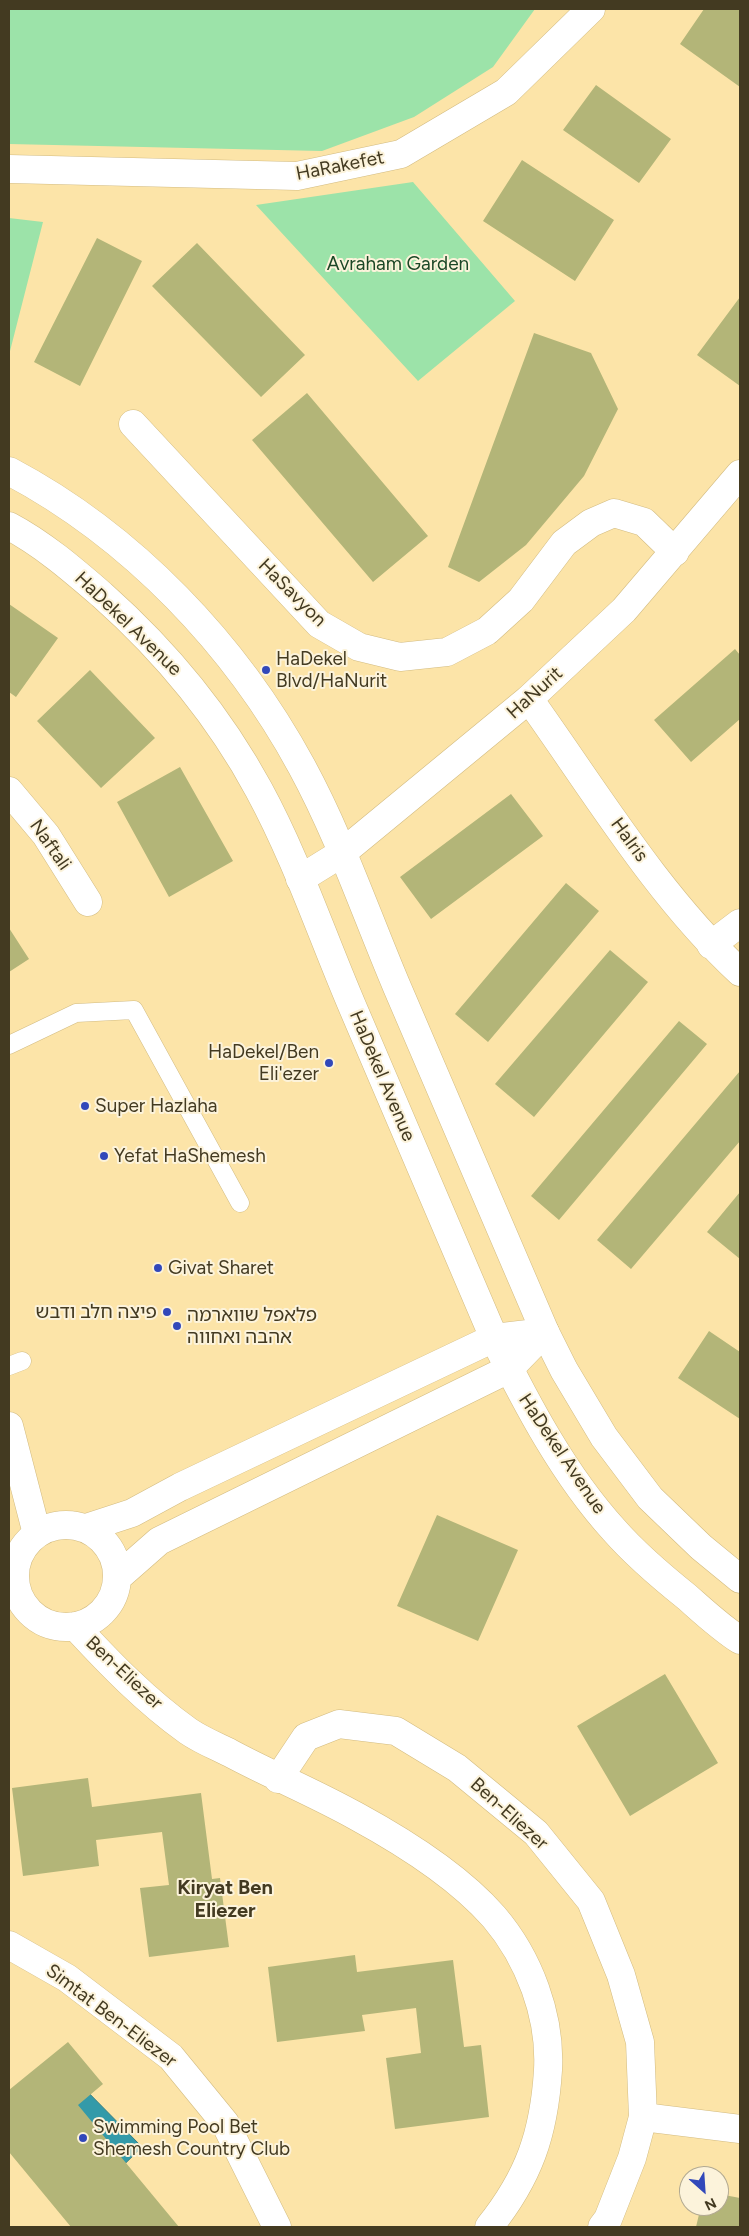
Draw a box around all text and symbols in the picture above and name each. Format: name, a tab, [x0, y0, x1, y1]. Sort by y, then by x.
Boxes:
street label: HaRakefet	[294, 146, 386, 186]
park label: Avraham Garden	[327, 253, 469, 275]
street label: HaSavyon	[253, 554, 331, 632]
street label: HaDekel Avenue	[70, 567, 186, 681]
place label: HaDekel Blvd/HaNurit	[276, 648, 387, 692]
street label: HaNurit	[502, 662, 568, 724]
marker: HaDekel Blvd/HaNurit	[260, 664, 272, 676]
street label: HaIris	[605, 814, 653, 866]
street label: Naftali	[24, 815, 76, 875]
street label: HaDekel Avenue	[344, 1007, 420, 1145]
place label: HaDekel/Ben Eli'ezer	[208, 1041, 319, 1085]
marker: HaDekel/Ben Eli'ezer	[323, 1057, 335, 1069]
place label: Super Hazlaha	[95, 1095, 217, 1117]
marker: Super Hazlaha	[79, 1100, 91, 1112]
place label: Yefat HaShemesh	[114, 1145, 266, 1167]
marker: Yefat HaShemesh	[98, 1150, 110, 1162]
place label: Givat Sharet	[168, 1257, 274, 1279]
marker: Givat Sharet	[152, 1262, 164, 1274]
place label: פיצה חלב ודבש	[36, 1301, 157, 1323]
place label: פלאפל שווארמה אהבה ואחווה	[187, 1304, 317, 1348]
marker: פיצה חלב ודבש	[161, 1306, 173, 1318]
marker: פלאפל שווארמה אהבה ואחווה	[171, 1320, 183, 1332]
street label: HaDekel Avenue	[513, 1390, 611, 1518]
street label: Ben-Eliezer	[81, 1632, 167, 1714]
street label: Ben-Eliezer	[465, 1773, 553, 1855]
district label: Kiryat Ben Eliezer	[177, 1876, 273, 1923]
street label: Simtat Ben-Eliezer	[41, 1959, 181, 2073]
place label: Swimming Pool Bet Shemesh Country Club	[93, 2116, 290, 2160]
marker: Swimming Pool Bet Shemesh Country Club	[77, 2132, 89, 2144]
north arrow	[679, 2166, 729, 2216]
text: N	[702, 2194, 719, 2214]

